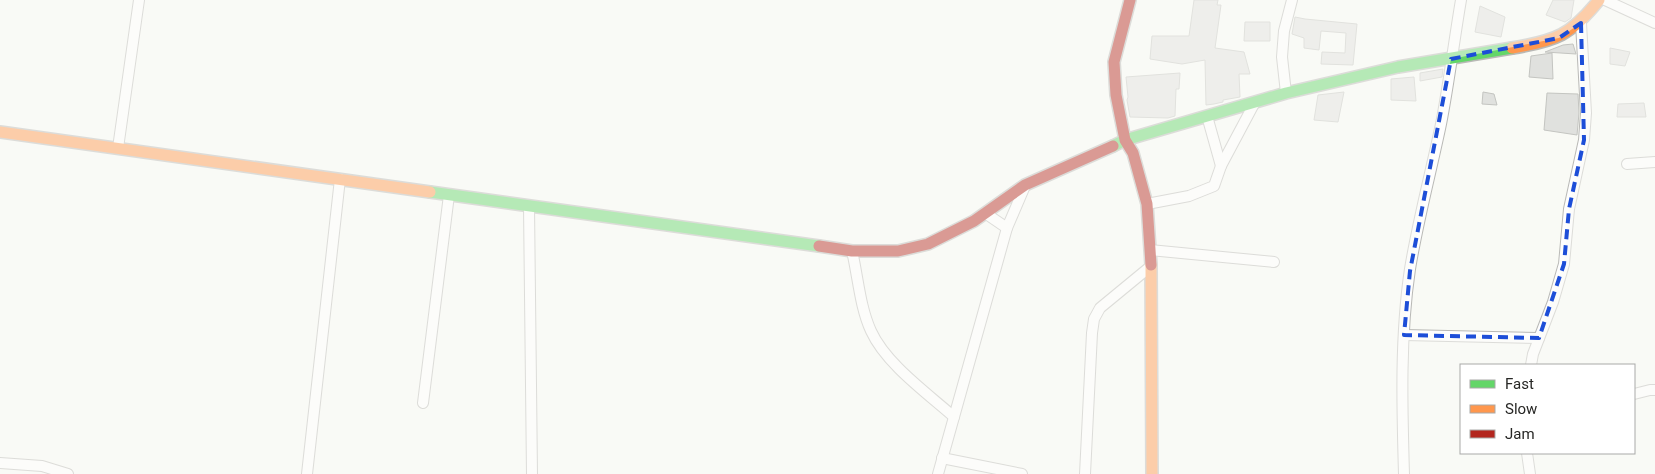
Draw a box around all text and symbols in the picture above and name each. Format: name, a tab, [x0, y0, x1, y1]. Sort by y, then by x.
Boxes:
legend	[1460, 364, 1635, 454]
text: Fast	[1505, 375, 1534, 393]
text: Slow	[1505, 400, 1537, 418]
text: Jam	[1505, 425, 1535, 443]

